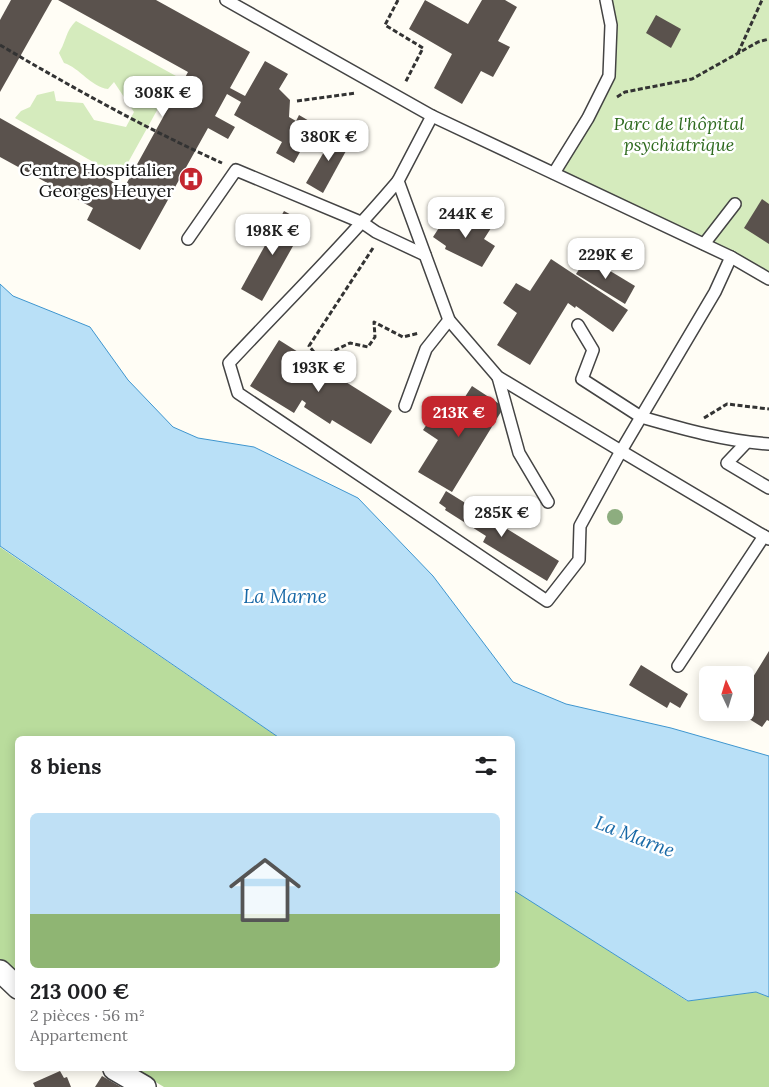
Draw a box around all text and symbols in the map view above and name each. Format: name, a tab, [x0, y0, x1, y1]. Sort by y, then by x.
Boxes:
pin: 308K €	[122, 76, 204, 118]
text: 308K €	[135, 82, 191, 102]
park label: Parc de l'hôpital psychiatrique	[614, 112, 744, 156]
pin: 380K €	[288, 120, 370, 162]
text: 380K €	[301, 126, 357, 146]
place label: Centre Hospitalier Georges Heuyer	[19, 158, 174, 202]
hospital icon: Centre Hospitalier Georges Heuyer	[178, 166, 204, 192]
pin: 244K €	[425, 196, 507, 239]
text: 244K €	[439, 203, 493, 223]
pin: 198K €	[232, 214, 314, 256]
text: 198K €	[246, 220, 300, 240]
pin: 229K €	[565, 238, 647, 280]
text: 229K €	[579, 244, 633, 264]
pin: 193K €	[278, 350, 360, 393]
text: 193K €	[292, 357, 346, 377]
pin: 213K €	[418, 396, 500, 438]
text: 213K €	[433, 402, 485, 422]
pin: 285K €	[461, 496, 543, 538]
text: 285K €	[475, 502, 529, 522]
water label: La Marne	[243, 584, 327, 608]
north arrow	[699, 666, 754, 721]
map controls	[699, 666, 754, 721]
icon: filters	[472, 752, 500, 780]
text: 8 biens	[30, 753, 101, 780]
water label: La Marne	[592, 810, 678, 862]
icon: home	[220, 845, 310, 935]
text: 213 000 €	[30, 978, 130, 1005]
text: 2 pièces · 56 m²	[30, 1005, 145, 1025]
text: Appartement	[30, 1025, 128, 1045]

